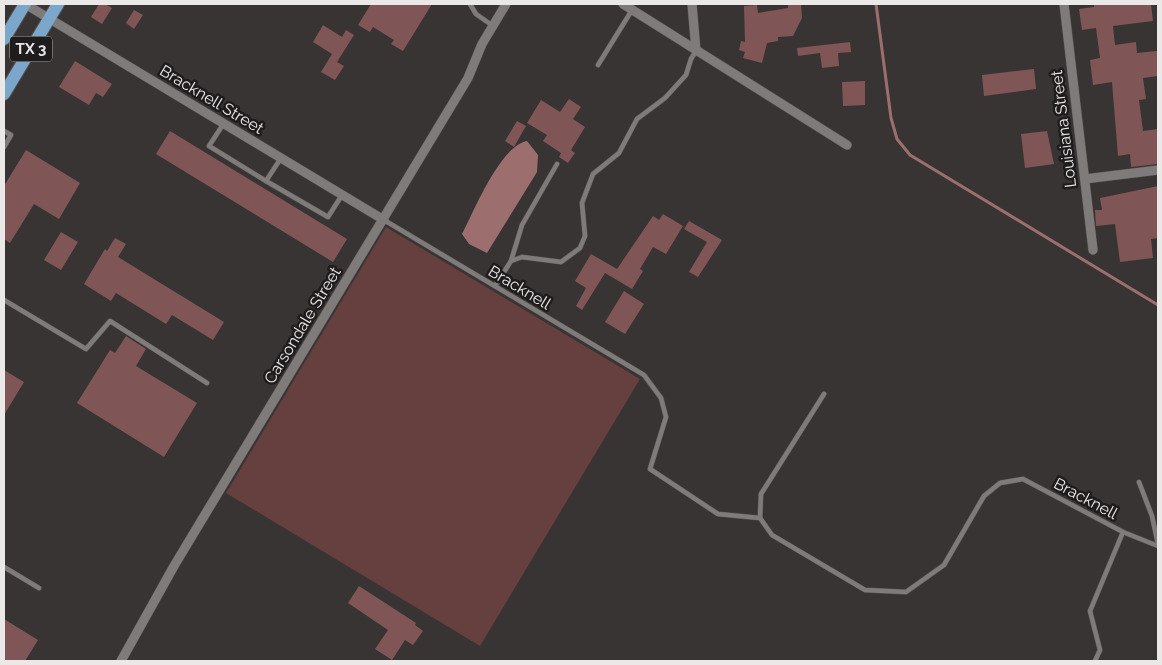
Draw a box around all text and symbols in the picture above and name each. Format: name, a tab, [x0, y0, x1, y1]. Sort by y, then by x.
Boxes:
road number: TX 3	[10, 36, 52, 62]
street label: Bracknell Street	[156, 61, 268, 138]
street label: Louisiana Street	[1047, 69, 1080, 189]
street label: Bracknell	[485, 261, 555, 314]
street label: Carsondale Street	[260, 263, 345, 387]
street label: Bracknell	[1051, 474, 1122, 523]

